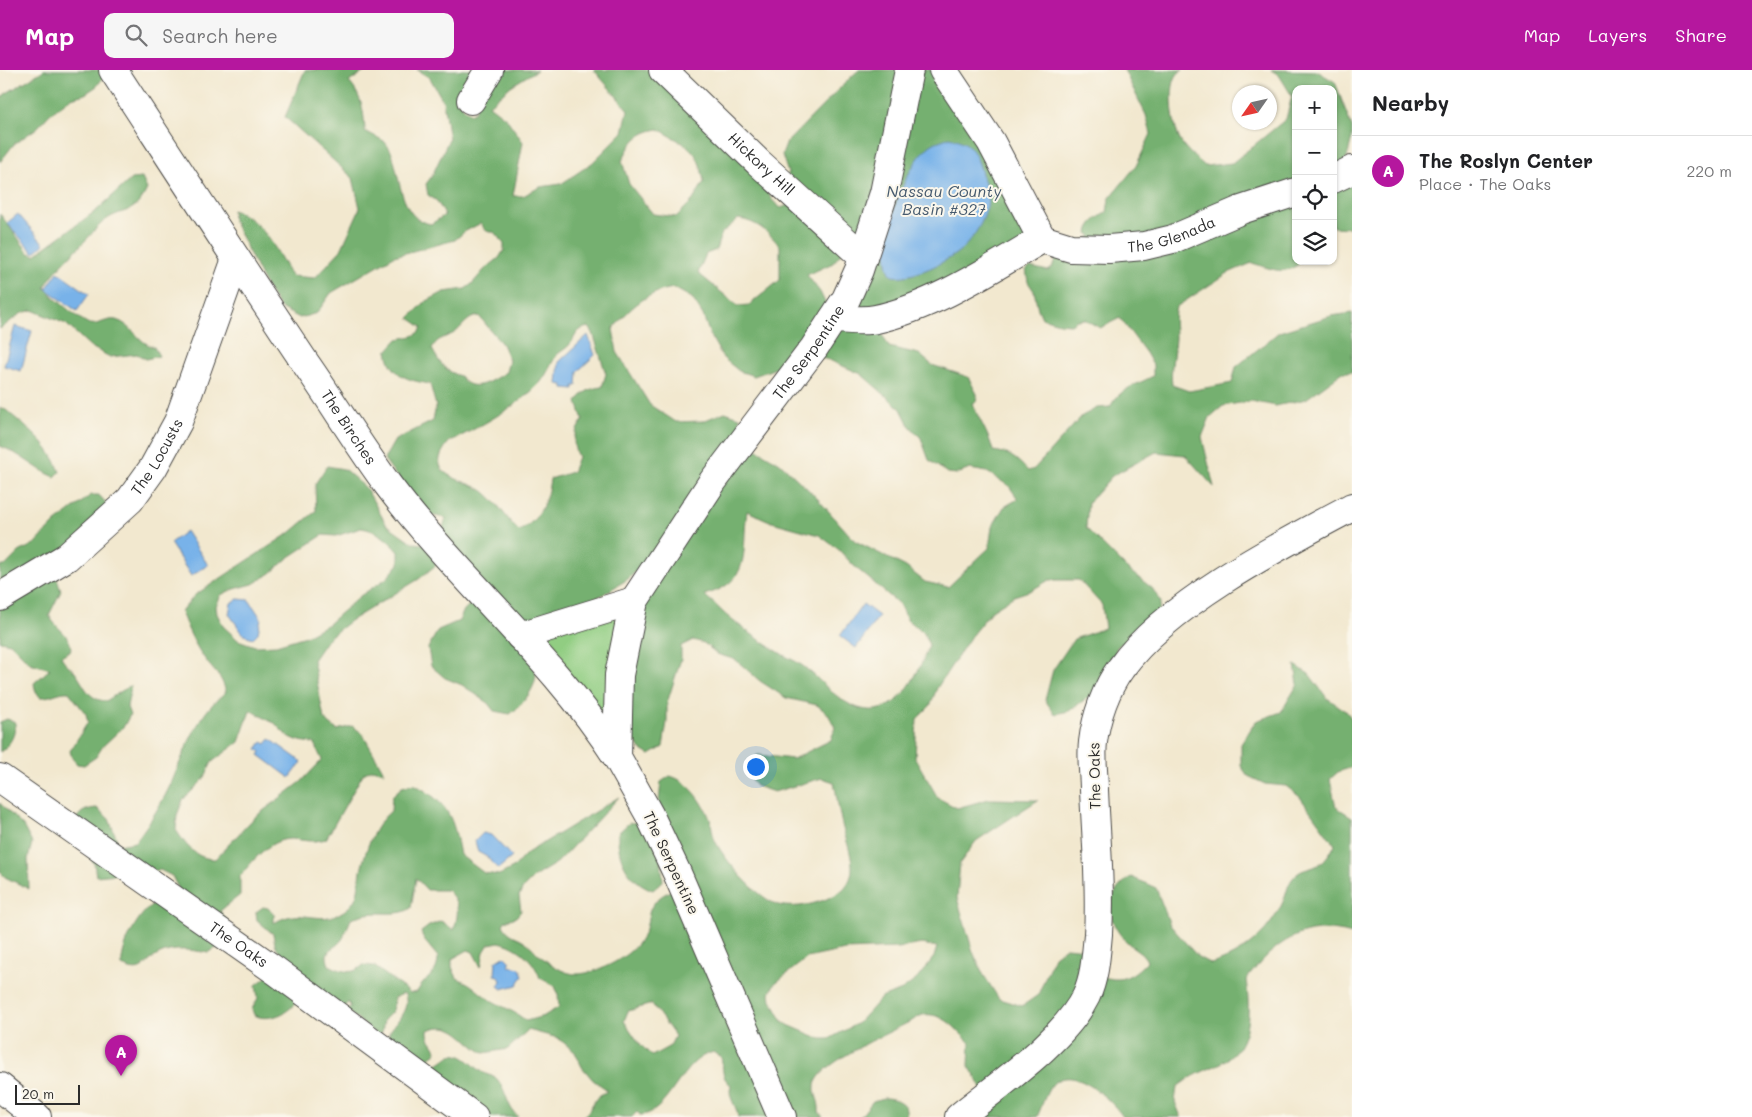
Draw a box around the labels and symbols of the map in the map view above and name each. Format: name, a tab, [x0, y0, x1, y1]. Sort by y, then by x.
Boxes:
north arrow	[1232, 85, 1277, 130]
street label: Hickory Hill	[724, 127, 799, 199]
water label: Nassau County Basin #327	[886, 180, 1002, 219]
street label: The Glenada	[1127, 211, 1218, 256]
street label: The Serpentine	[767, 301, 849, 403]
street label: The Birches	[317, 385, 381, 468]
street label: The Locusts	[126, 415, 187, 499]
street label: The Oaks	[1083, 742, 1105, 810]
your location	[743, 754, 769, 780]
street label: The Serpentine	[639, 808, 705, 917]
street label: The Oaks	[206, 916, 272, 971]
pin: A	[105, 1035, 137, 1076]
scale bar	[15, 1082, 80, 1105]

